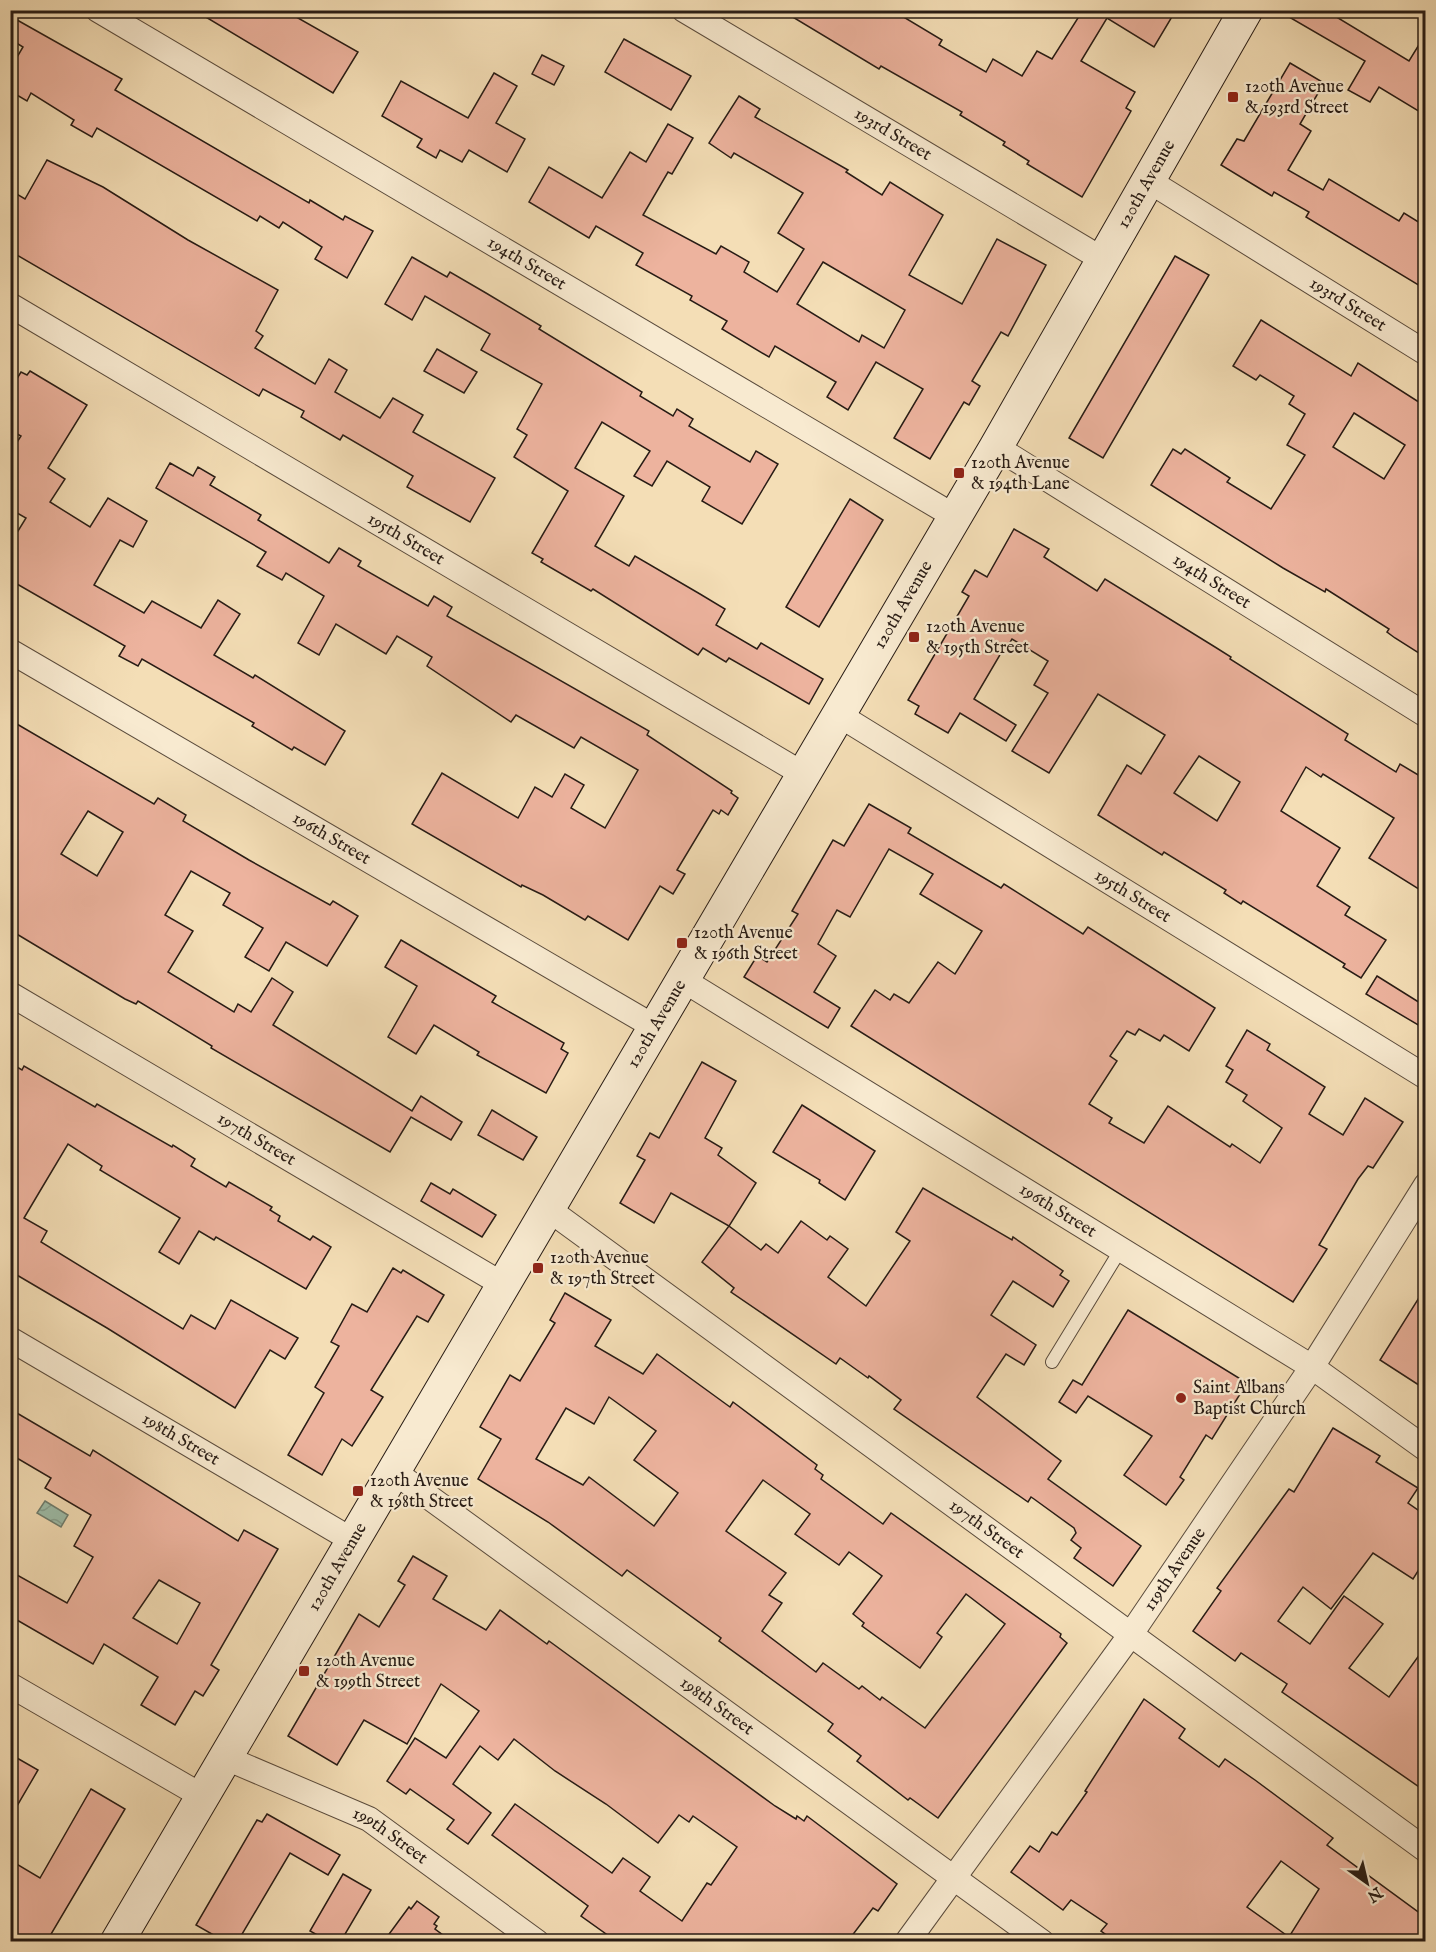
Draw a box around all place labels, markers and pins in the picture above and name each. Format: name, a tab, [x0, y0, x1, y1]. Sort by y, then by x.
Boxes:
place label: 120th Avenue & 193rd Street	[1245, 76, 1349, 120]
marker: 120th Avenue & 193rd Street	[1226, 90, 1240, 104]
place label: 120th Avenue & 194th Lane	[971, 452, 1070, 496]
marker: 120th Avenue & 194th Lane	[952, 466, 966, 480]
place label: 120th Avenue & 195th Street	[926, 616, 1029, 660]
marker: 120th Avenue & 195th Street	[907, 630, 921, 644]
place label: 120th Avenue & 196th Street	[694, 922, 798, 966]
marker: 120th Avenue & 196th Street	[675, 936, 689, 950]
place label: 120th Avenue & 197th Street	[550, 1247, 655, 1291]
marker: 120th Avenue & 197th Street	[531, 1261, 545, 1275]
place label: Saint Albans Baptist Church	[1193, 1377, 1306, 1421]
marker: Saint Albans Baptist Church	[1174, 1391, 1188, 1405]
place label: 120th Avenue & 198th Street	[370, 1470, 473, 1514]
marker: 120th Avenue & 198th Street	[351, 1484, 365, 1498]
place label: 120th Avenue & 199th Street	[316, 1650, 420, 1694]
marker: 120th Avenue & 199th Street	[297, 1664, 311, 1678]

